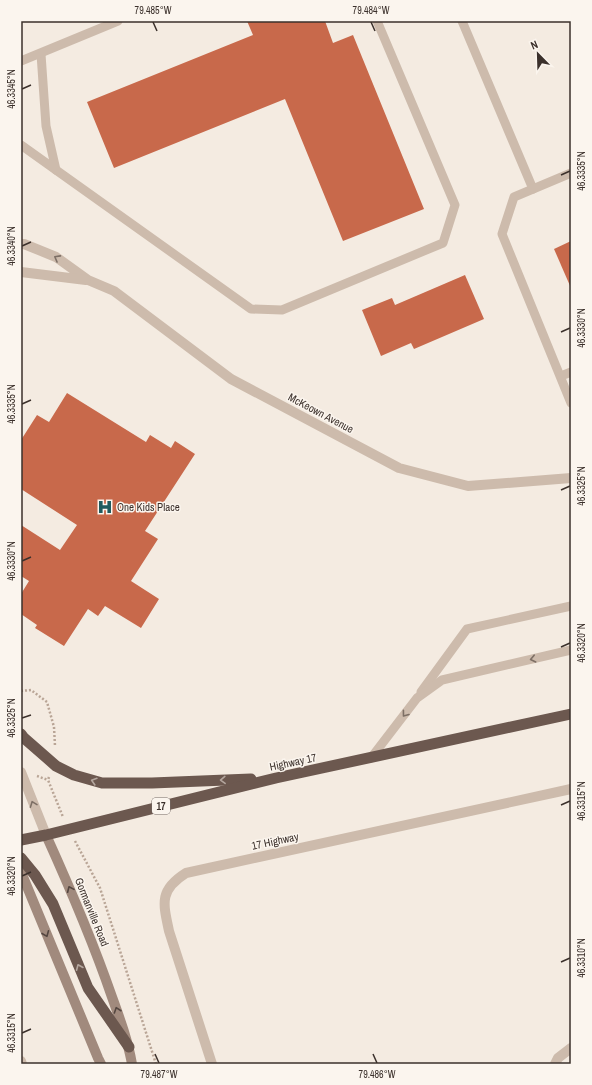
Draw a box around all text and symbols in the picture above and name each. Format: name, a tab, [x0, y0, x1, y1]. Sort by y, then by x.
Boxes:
text: 79.485°W	[135, 4, 172, 17]
text: 79.484°W	[353, 4, 390, 17]
north arrow	[518, 34, 558, 74]
text: N	[528, 37, 540, 53]
text: 46.3345°N	[5, 69, 18, 109]
text: 46.3335°N	[575, 151, 588, 191]
text: 46.3340°N	[5, 226, 18, 266]
one-way arrow	[54, 256, 61, 263]
text: 46.3330°N	[575, 308, 588, 348]
text: 46.3335°N	[5, 384, 18, 424]
street label: McKeown Avenue	[286, 390, 356, 436]
text: 46.3325°N	[575, 466, 588, 506]
hospital icon: One Kids Place	[96, 498, 114, 516]
place label: One Kids Place	[117, 500, 180, 514]
text: 46.3330°N	[5, 541, 18, 581]
text: 46.3320°N	[575, 623, 588, 663]
one-way arrow	[530, 654, 537, 663]
text: 46.3325°N	[5, 698, 18, 738]
one-way arrow	[403, 709, 410, 716]
street label: Highway 17	[268, 750, 318, 774]
one-way arrow	[220, 776, 226, 785]
one-way arrow	[90, 777, 97, 786]
text: 46.3315°N	[575, 781, 588, 821]
road number: 17	[152, 798, 170, 814]
one-way arrow	[30, 800, 38, 807]
street label: 17 Highway	[250, 829, 300, 853]
text: 46.3320°N	[5, 856, 18, 896]
street label: Gormanville Road	[72, 876, 112, 948]
one-way arrow	[67, 886, 75, 893]
one-way arrow	[42, 930, 50, 937]
text: 46.3310°N	[575, 938, 588, 978]
one-way arrow	[76, 963, 84, 970]
one-way arrow	[113, 1007, 121, 1014]
text: 46.3315°N	[5, 1013, 18, 1053]
text: 79.487°W	[141, 1068, 178, 1081]
text: 79.486°W	[359, 1068, 396, 1081]

